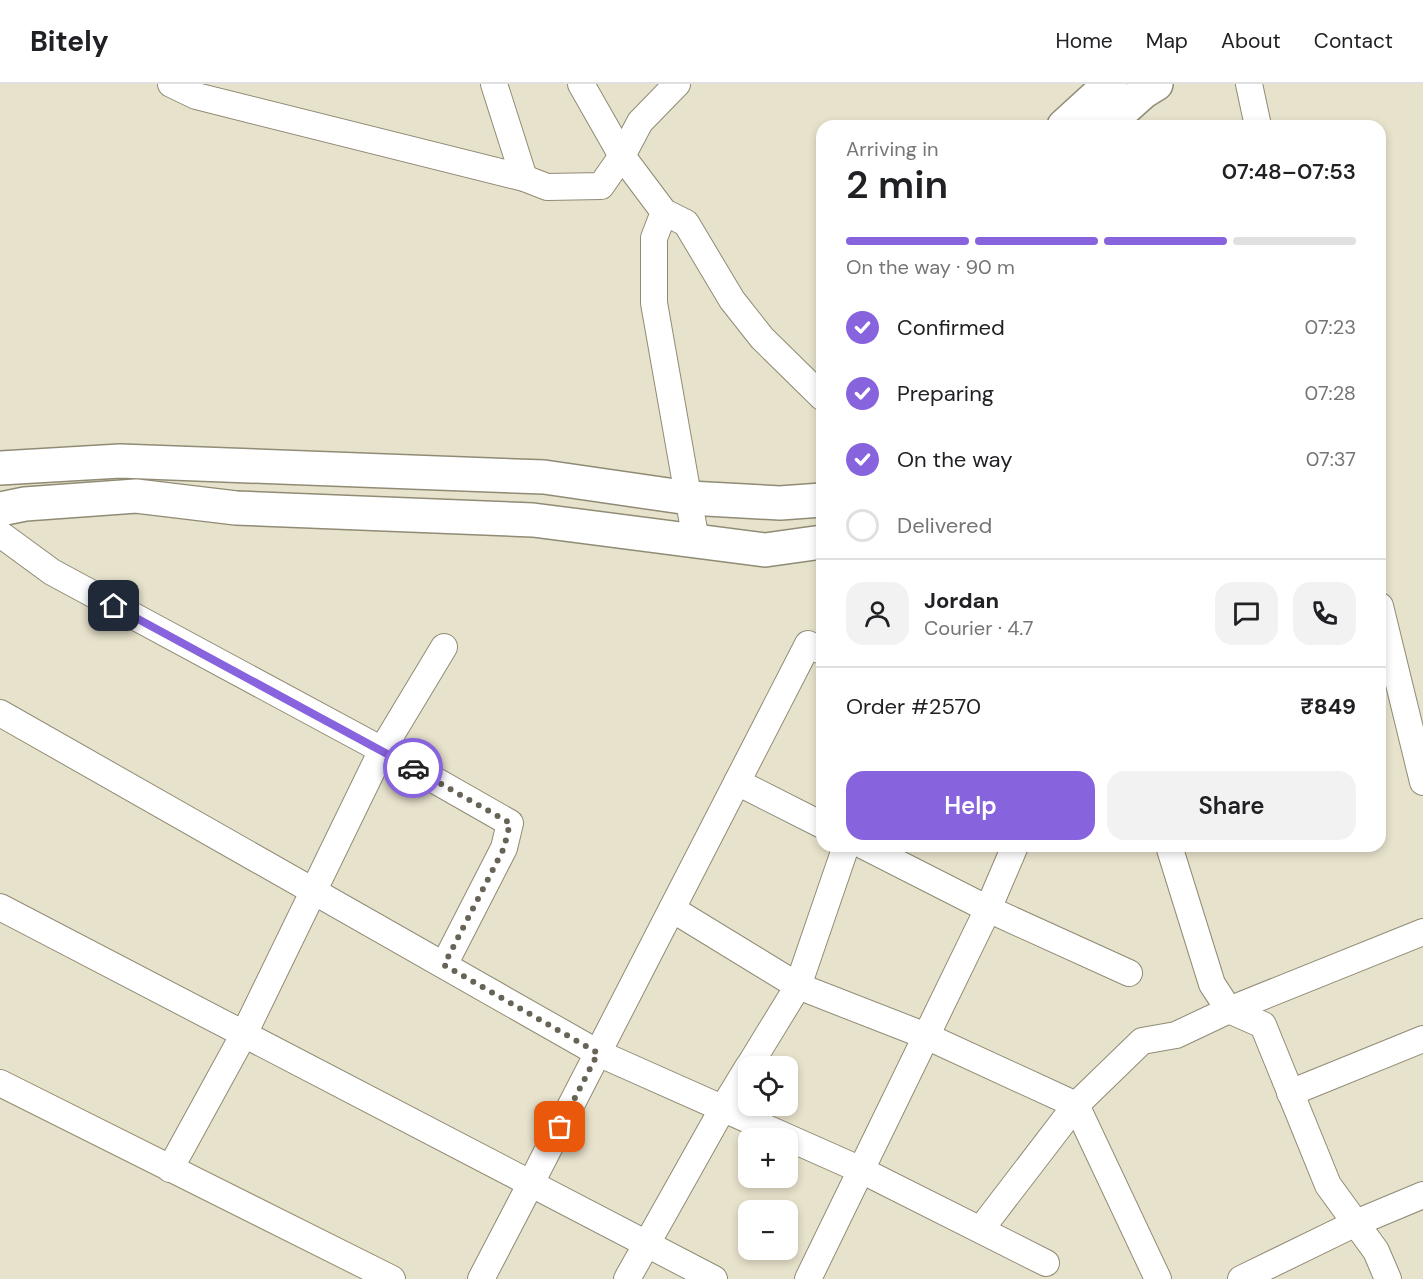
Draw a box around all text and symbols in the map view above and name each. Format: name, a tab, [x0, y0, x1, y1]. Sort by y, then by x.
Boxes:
text: Bitely	[30, 23, 109, 60]
text: Home	[1055, 27, 1113, 55]
text: Map	[1146, 27, 1188, 55]
text: About	[1221, 27, 1281, 55]
text: Contact	[1314, 27, 1393, 55]
text: Arriving in	[846, 136, 938, 162]
text: 07:48–07:53	[1222, 157, 1356, 186]
text: 2 min	[846, 159, 948, 210]
text: On the way · 90 m	[846, 254, 1015, 280]
icon: check	[846, 311, 879, 344]
text: Confirmed	[897, 313, 1005, 342]
text: 07:23	[1305, 314, 1356, 340]
icon: check	[846, 377, 879, 410]
text: Preparing	[897, 379, 994, 408]
text: 07:28	[1305, 380, 1356, 406]
icon: check	[846, 443, 879, 476]
text: On the way	[897, 445, 1012, 474]
text: 07:37	[1306, 446, 1356, 472]
text: Delivered	[897, 511, 992, 540]
pin	[88, 580, 139, 631]
button: person	[846, 582, 909, 645]
button: chat	[1215, 582, 1278, 645]
button: phone	[1293, 582, 1356, 645]
text: Jordan	[924, 586, 999, 615]
icon: home	[97, 589, 130, 622]
text: Courier · 4.7	[924, 615, 1033, 641]
text: Order #2570	[846, 692, 981, 721]
text: ₹849	[1300, 692, 1356, 721]
courier	[383, 738, 443, 798]
icon: car	[397, 752, 430, 785]
button: Help	[846, 771, 1095, 840]
button: Share	[1107, 771, 1356, 840]
map controls	[738, 1056, 798, 1260]
button: locate	[738, 1056, 798, 1116]
pin	[534, 1101, 585, 1152]
icon: bag	[543, 1110, 576, 1143]
button: +	[738, 1128, 798, 1188]
button: −	[738, 1200, 798, 1260]

